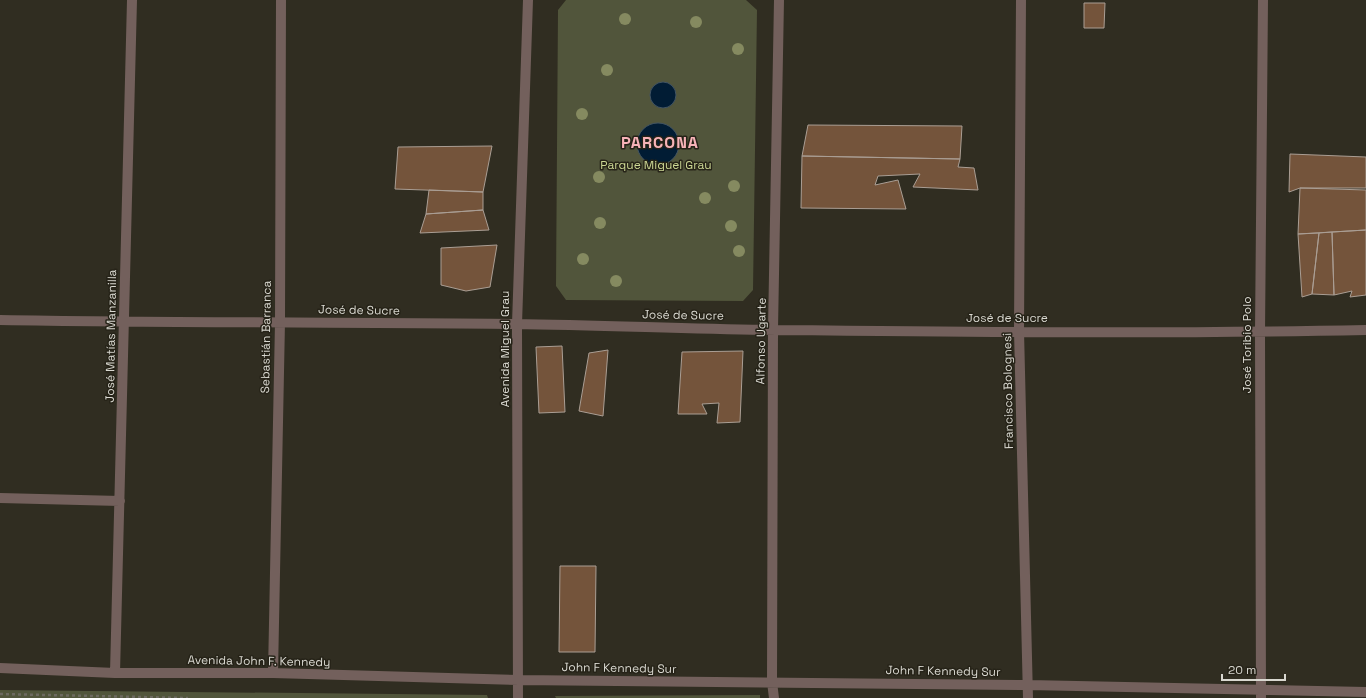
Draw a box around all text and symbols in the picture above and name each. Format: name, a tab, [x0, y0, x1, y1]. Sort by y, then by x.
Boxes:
district label: PARCONA	[621, 132, 699, 153]
park label: Parque Miguel Grau	[600, 157, 712, 173]
street label: José Matías Manzanilla	[102, 269, 120, 403]
street label: Sebastián Barranca	[257, 280, 275, 394]
street label: Avenida Miguel Grau	[497, 291, 513, 407]
street label: José Toribio Polo	[1239, 296, 1255, 394]
street label: Alfonso Ugarte	[752, 298, 770, 384]
street label: José de Sucre	[318, 301, 400, 319]
street label: José de Sucre	[642, 306, 724, 324]
street label: José de Sucre	[966, 310, 1048, 326]
street label: Francisco Bolognesi	[999, 333, 1017, 449]
street label: Avenida John F. Kennedy	[187, 652, 331, 670]
scale bar	[1222, 656, 1285, 682]
street label: John F Kennedy Sur	[561, 659, 677, 677]
street label: John F Kennedy Sur	[885, 662, 1001, 680]
text: 20 m	[1228, 662, 1256, 678]

